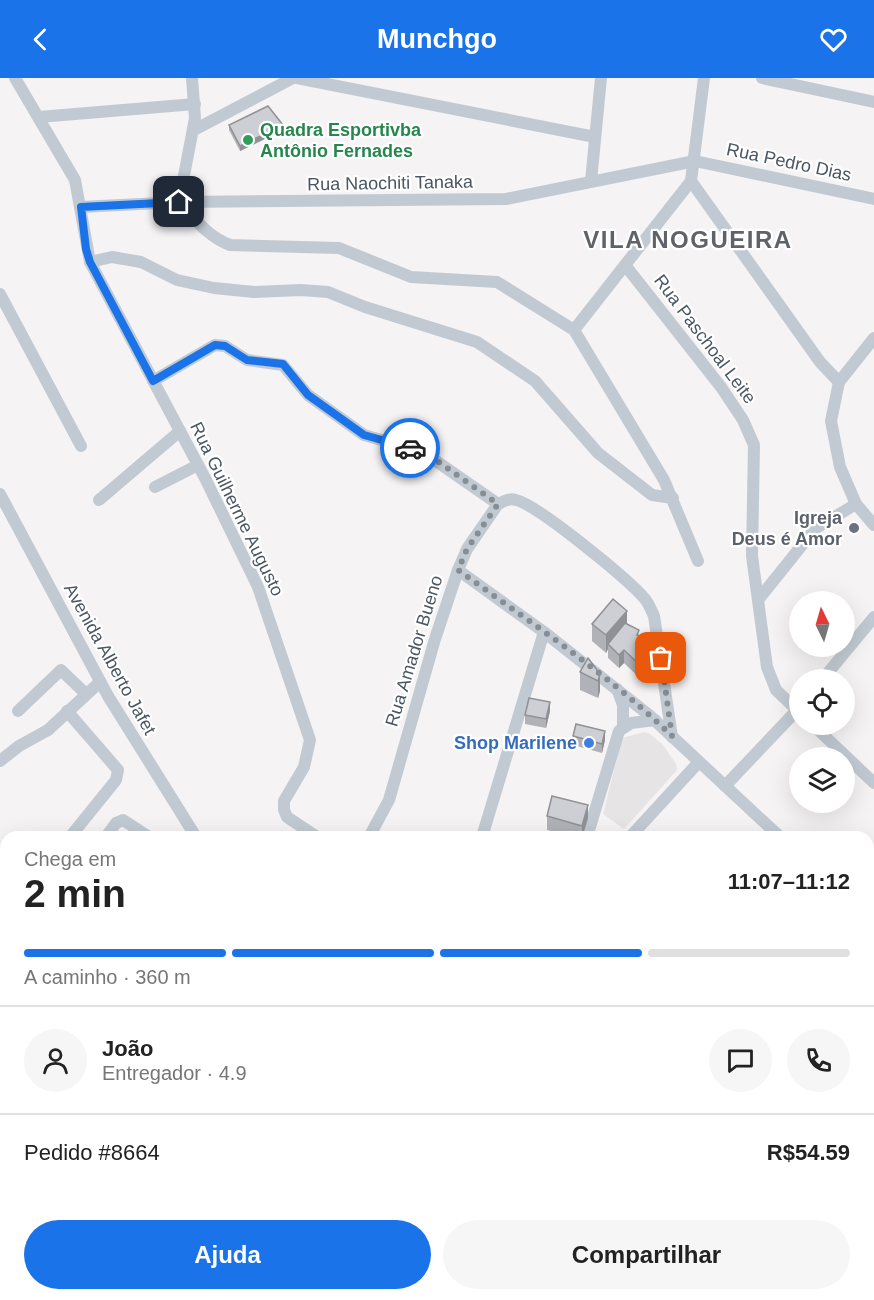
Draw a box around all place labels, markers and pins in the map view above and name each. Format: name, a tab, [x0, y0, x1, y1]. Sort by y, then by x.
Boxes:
place label: Quadra Esportivba Antônio Fernades	[260, 120, 422, 161]
marker: Quadra Esportivba Antônio Fernades	[241, 133, 255, 147]
pin	[153, 176, 204, 227]
place label: Igreja Deus é Amor	[732, 508, 843, 549]
marker: Igreja Deus é Amor	[847, 521, 861, 535]
pin	[635, 632, 686, 683]
place label: Shop Marilene	[454, 733, 577, 753]
marker: Shop Marilene	[582, 736, 596, 750]

